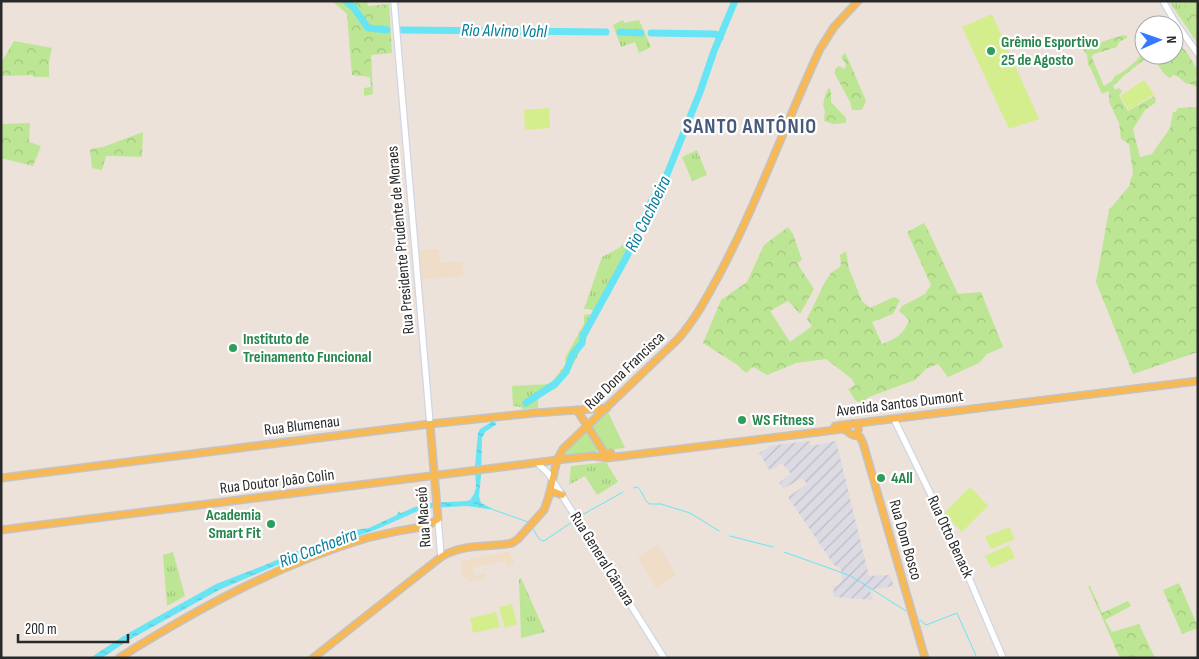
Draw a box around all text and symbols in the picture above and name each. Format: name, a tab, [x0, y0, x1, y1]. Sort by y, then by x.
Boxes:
north arrow	[1134, 15, 1184, 65]
water label: Rio Alvino Vohl	[461, 20, 548, 42]
place label: Grêmio Esportivo 25 de Agosto	[1001, 33, 1099, 70]
text: N	[1163, 36, 1180, 44]
marker: Grêmio Esportivo 25 de Agosto	[985, 45, 997, 57]
district label: SANTO ANTÔNIO	[683, 114, 817, 139]
street label: Rua Presidente Prudente de Moraes	[383, 145, 419, 335]
water label: Rio Cachoeira	[621, 172, 676, 255]
street label: Rua Dona Francisca	[581, 328, 669, 414]
place label: Instituto de Treinamento Funcional	[243, 330, 371, 367]
marker: Instituto de Treinamento Funcional	[227, 342, 239, 354]
street label: Avenida Santos Dumont	[835, 387, 964, 421]
place label: WS Fitness	[752, 411, 814, 430]
street label: Rua Blumenau	[263, 412, 341, 440]
marker: WS Fitness	[736, 414, 748, 426]
street label: Rua Doutor João Colin	[219, 466, 335, 498]
place label: 4All	[891, 469, 913, 488]
marker: 4All	[875, 472, 887, 484]
street label: Rua Maceió	[412, 486, 436, 548]
street label: Rua Otto Benack	[923, 493, 977, 581]
street label: Rua Dom Bosco	[884, 498, 926, 582]
place label: Academia Smart Fit	[205, 506, 261, 543]
street label: Rua General Câmara	[566, 509, 638, 609]
marker: Academia Smart Fit	[265, 518, 277, 530]
water label: Rio Cachoeira	[276, 523, 360, 572]
scale bar	[18, 612, 128, 644]
text: 200 m	[25, 620, 57, 639]

